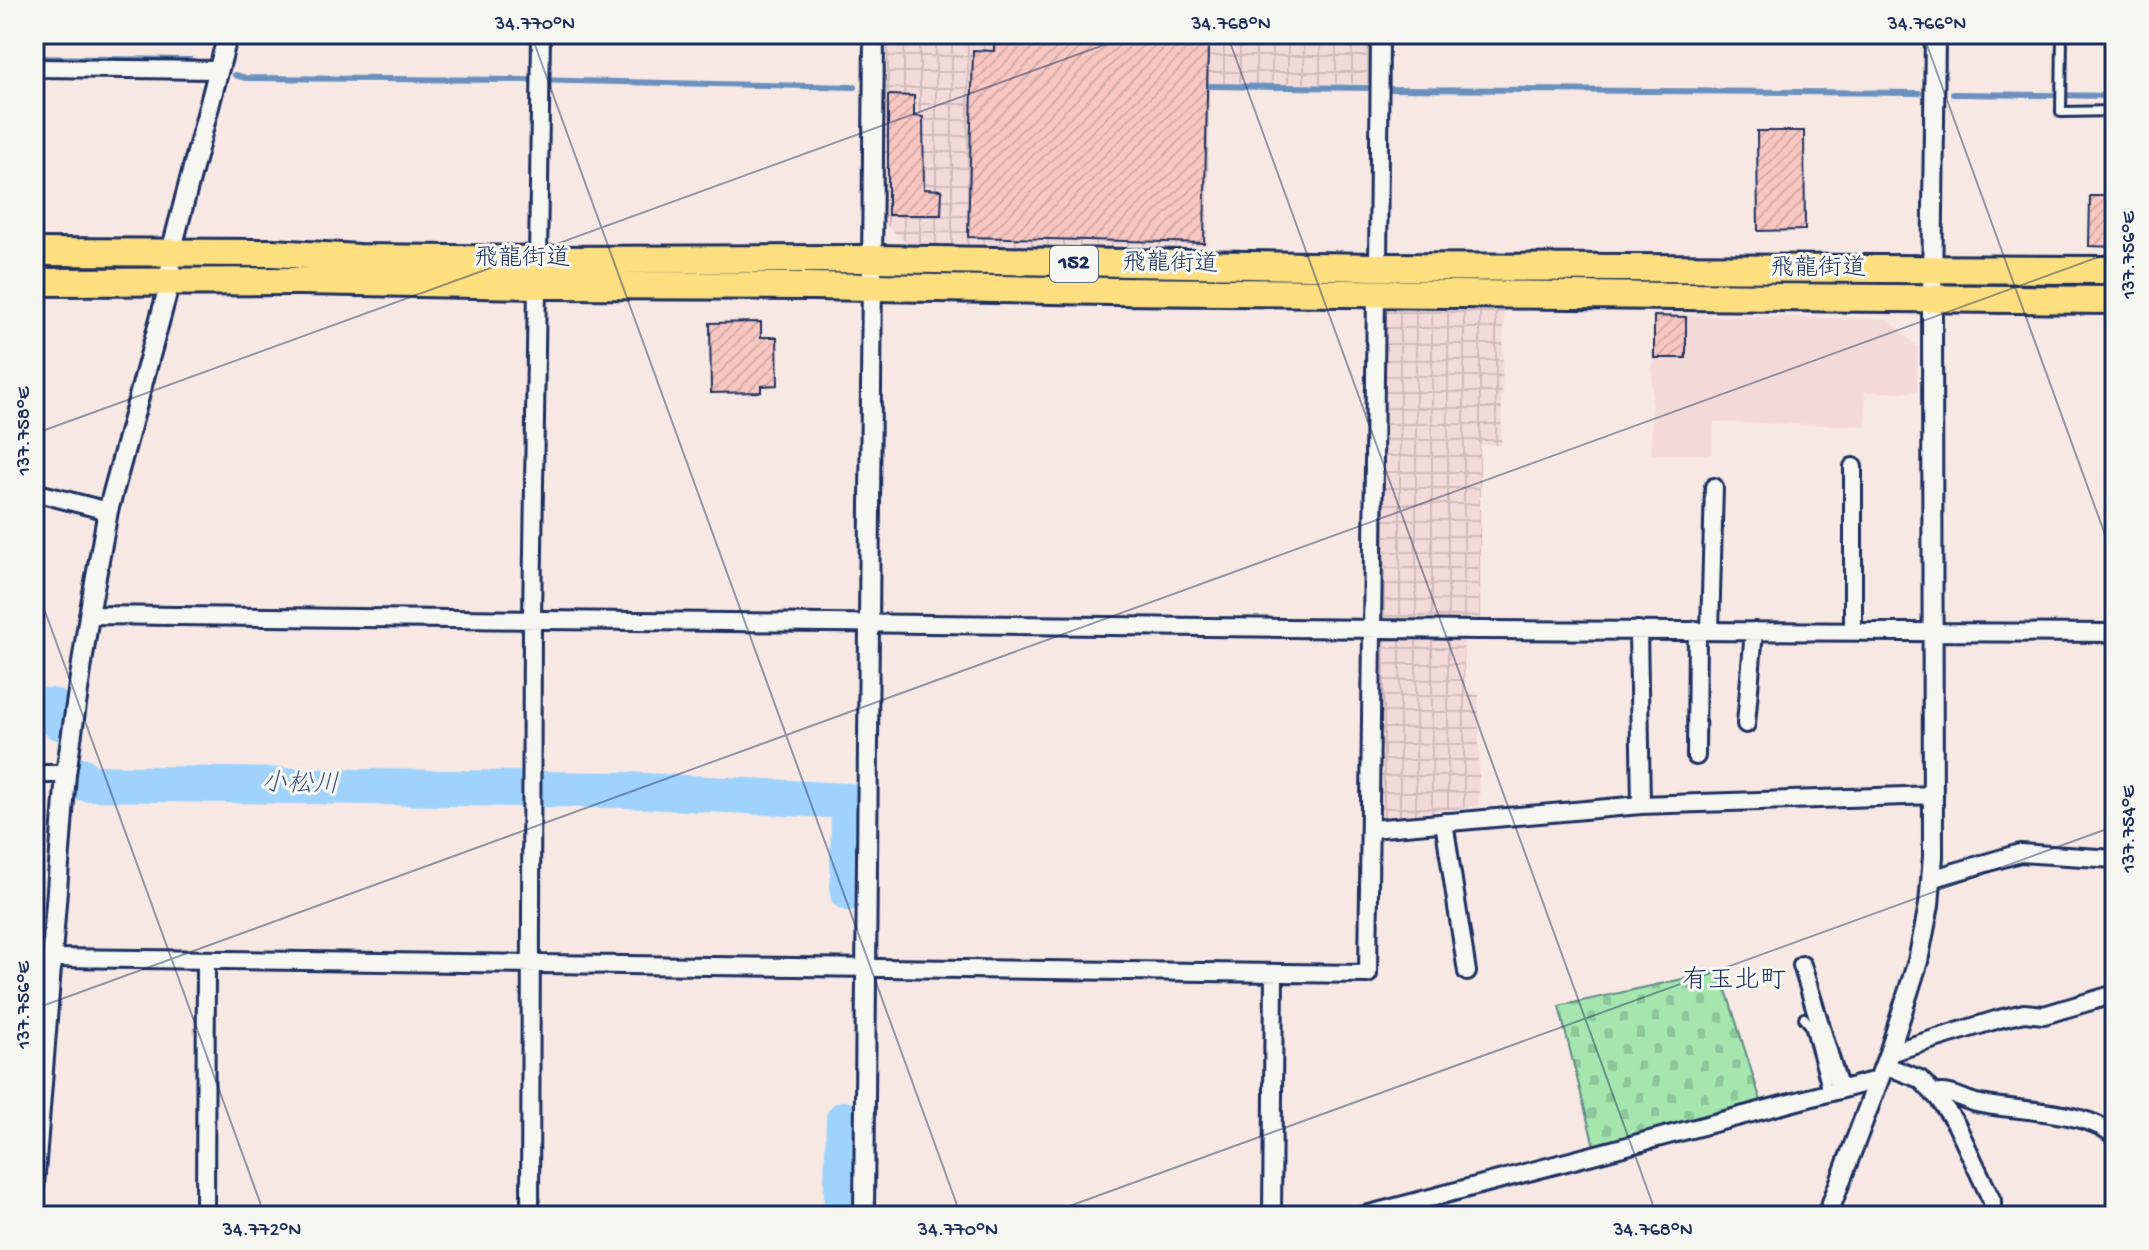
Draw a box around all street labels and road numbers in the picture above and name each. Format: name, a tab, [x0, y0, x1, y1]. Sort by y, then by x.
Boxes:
street label: 飛龍街道	[474, 244, 570, 274]
road number: 152	[1050, 246, 1098, 282]
street label: 飛龍街道	[1122, 249, 1218, 280]
street label: 飛龍街道	[1770, 254, 1866, 284]

